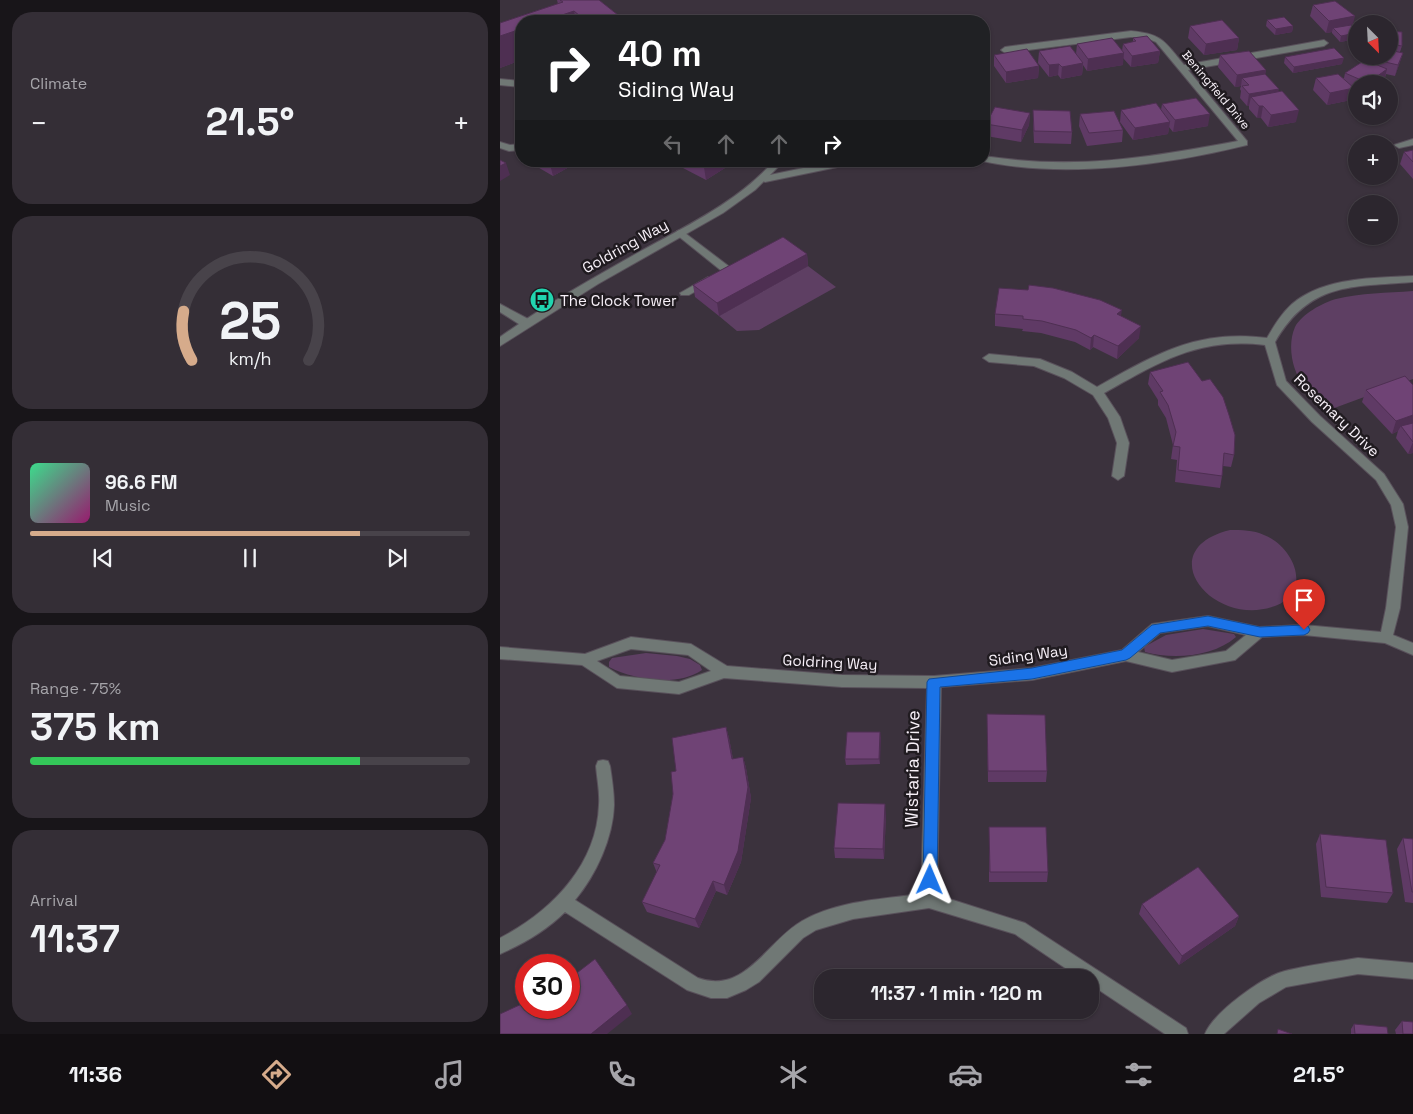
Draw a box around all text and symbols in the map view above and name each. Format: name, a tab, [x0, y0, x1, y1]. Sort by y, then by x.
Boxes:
north arrow	[1348, 15, 1398, 65]
map controls	[1348, 15, 1398, 245]
text: 40 m	[618, 32, 702, 76]
icon: right	[535, 35, 600, 100]
street label: Beningfield Drive	[1178, 47, 1254, 133]
text: Climate	[30, 73, 87, 94]
text: Siding Way	[618, 75, 734, 103]
button: sound	[1348, 75, 1398, 125]
text: 21.5°	[206, 98, 294, 146]
text: −	[30, 105, 47, 141]
text: +	[453, 105, 470, 141]
icon: left	[659, 130, 687, 158]
icon: ahead	[712, 130, 740, 158]
icon: ahead	[765, 130, 793, 158]
icon: right	[818, 130, 846, 158]
button: +	[1348, 135, 1398, 185]
button: −	[1348, 195, 1398, 245]
street label: Goldring Way	[579, 215, 671, 277]
bus stop icon: The Clock Tower	[529, 287, 555, 313]
text: 25	[219, 288, 281, 354]
place label: The Clock Tower	[560, 291, 677, 310]
text: km/h	[229, 347, 271, 370]
street label: Rosemary Drive	[1290, 369, 1384, 461]
text: 96.6 FM	[105, 470, 177, 495]
text: Music	[105, 495, 151, 516]
icon: previous	[89, 544, 117, 572]
icon: pause	[236, 544, 264, 572]
icon: next	[383, 544, 411, 572]
pin	[1283, 579, 1325, 630]
icon: arrive	[1290, 586, 1318, 614]
street label: Siding Way	[987, 640, 1069, 670]
street label: Goldring Way	[782, 650, 878, 674]
text: Range · 75%	[30, 678, 121, 699]
text: 375 km	[30, 703, 161, 751]
street label: Wistaria Drive	[899, 710, 925, 828]
position arrow	[903, 853, 955, 905]
text: Arrival	[30, 890, 78, 911]
text: 11:37	[30, 915, 120, 963]
speed limit sign: 30	[515, 954, 580, 1019]
text: 11:37 · 1 min · 120 m	[870, 981, 1043, 1006]
icon: directions	[259, 1057, 294, 1092]
icon: music	[432, 1057, 467, 1092]
icon: phone	[604, 1057, 639, 1092]
icon: climate	[776, 1057, 811, 1092]
icon: car	[948, 1057, 983, 1092]
icon: filters	[1121, 1057, 1156, 1092]
text: 11:36	[69, 1060, 122, 1088]
text: 21.5°	[1293, 1060, 1344, 1088]

